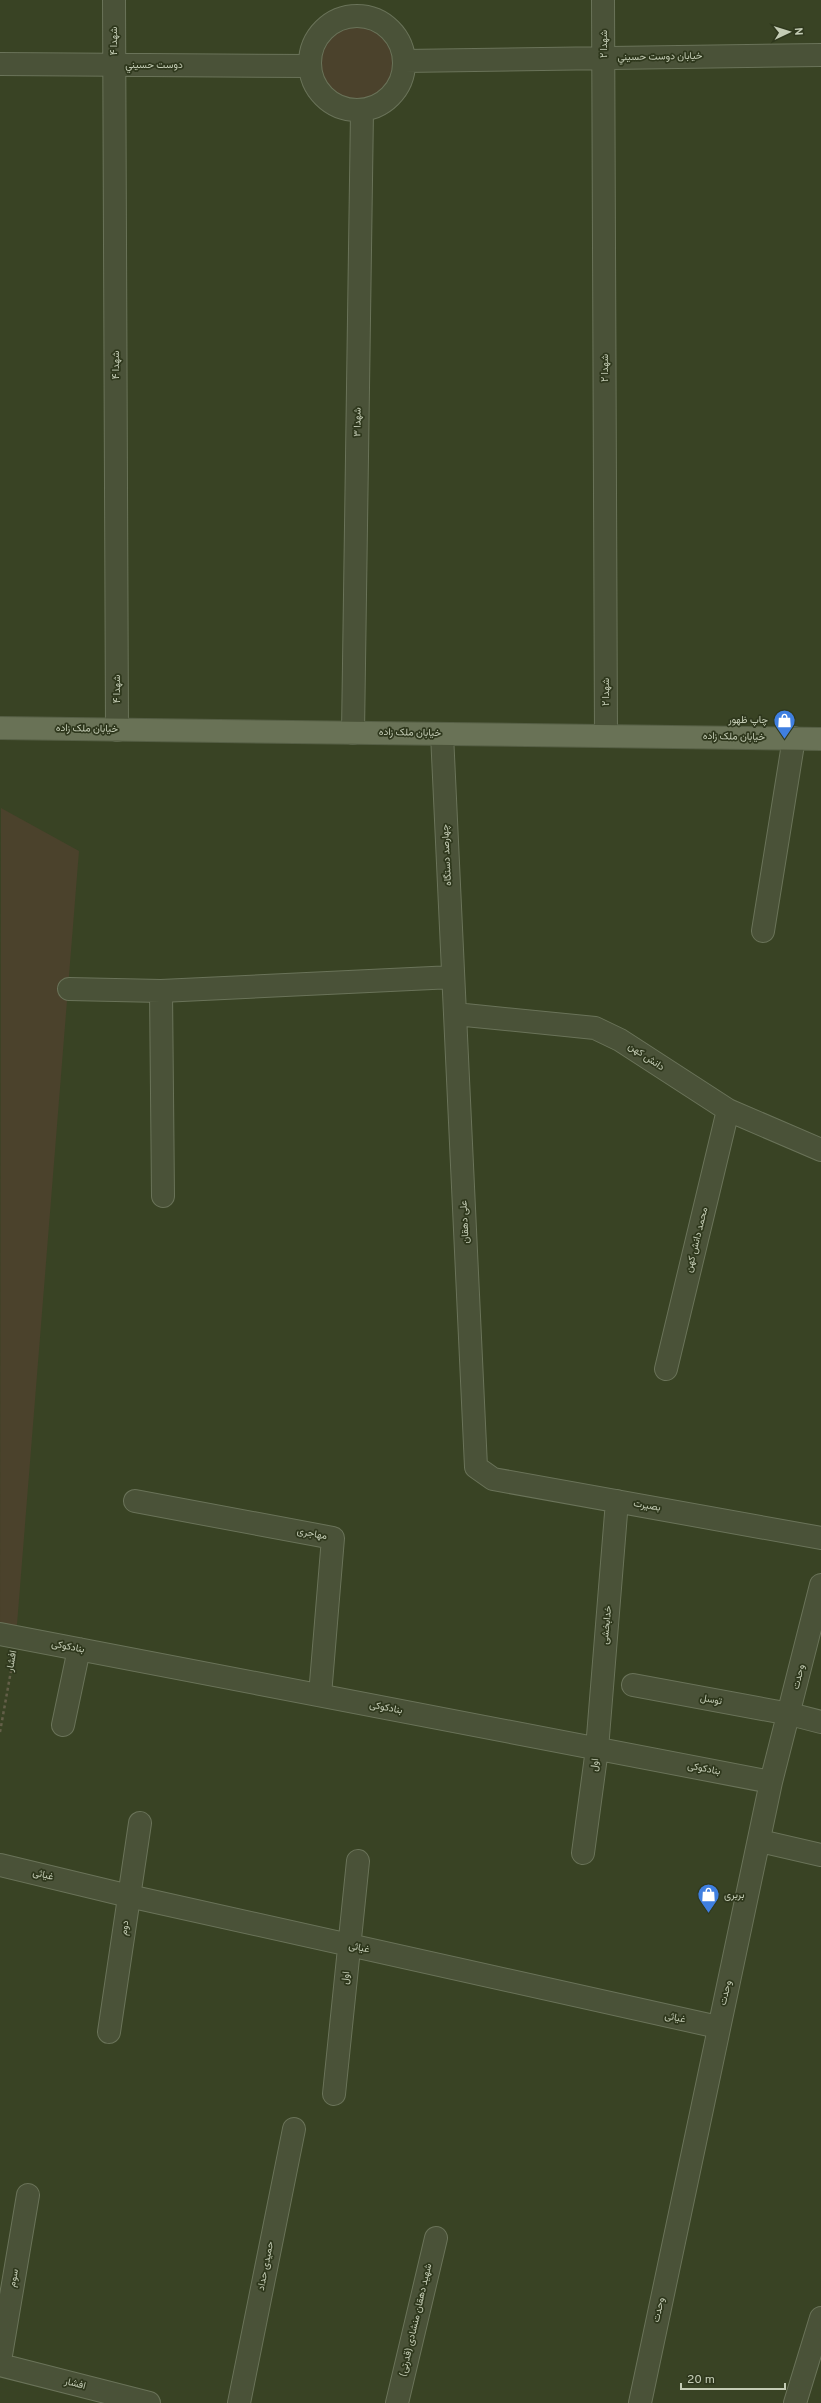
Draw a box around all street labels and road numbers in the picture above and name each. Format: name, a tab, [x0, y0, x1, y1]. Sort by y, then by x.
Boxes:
street label: شهدا ۴	[108, 27, 121, 55]
street label: شهدا ۲	[598, 30, 611, 58]
street label: خیابان دوست حسيني	[617, 50, 703, 65]
street label: دوست حسيني	[125, 59, 183, 73]
street label: شهدا ۴	[110, 351, 123, 379]
street label: شهدا ۲	[599, 354, 612, 382]
street label: شهدا ۳	[351, 407, 365, 437]
street label: شهدا ۴	[111, 675, 124, 703]
street label: شهدا ۲	[600, 678, 613, 706]
street label: خیابان ملک زاده	[56, 722, 119, 736]
street label: خیابان ملک زاده	[379, 726, 442, 740]
street label: خیابان ملک زاده	[703, 730, 766, 744]
street label: چهارصد دستگاه	[439, 823, 455, 886]
street label: دانش کهن	[625, 1040, 667, 1074]
street label: علی دهقان	[457, 1200, 473, 1244]
street label: محمد دانش کهن	[683, 1206, 711, 1274]
street label: بصیرت	[632, 1497, 662, 1515]
street label: مهاجری	[296, 1525, 328, 1543]
street label: خدابخشی	[599, 1605, 615, 1645]
street label: بنادکوکی	[50, 1637, 86, 1657]
street label: افشار	[4, 1649, 20, 1674]
street label: وحدت	[790, 1663, 808, 1691]
street label: توسل	[699, 1692, 723, 1708]
street label: بنادکوکی	[368, 1698, 404, 1718]
street label: اول	[588, 1758, 602, 1772]
street label: بنادکوکی	[686, 1759, 722, 1779]
street label: غیاثی	[31, 1866, 55, 1884]
street label: دوم	[118, 1919, 133, 1936]
street label: غیاثی	[347, 1939, 371, 1957]
street label: اول	[339, 1971, 353, 1985]
street label: وحدت	[717, 1979, 735, 2007]
street label: غیاثی	[663, 2009, 687, 2027]
street label: حمیدی حداد	[255, 2240, 277, 2292]
street label: شهید دهقان منشادی (قدرتی)	[397, 2262, 435, 2378]
street label: سوم	[6, 2268, 22, 2288]
street label: وحدت	[650, 2296, 668, 2324]
street label: افشار	[62, 2375, 87, 2393]

